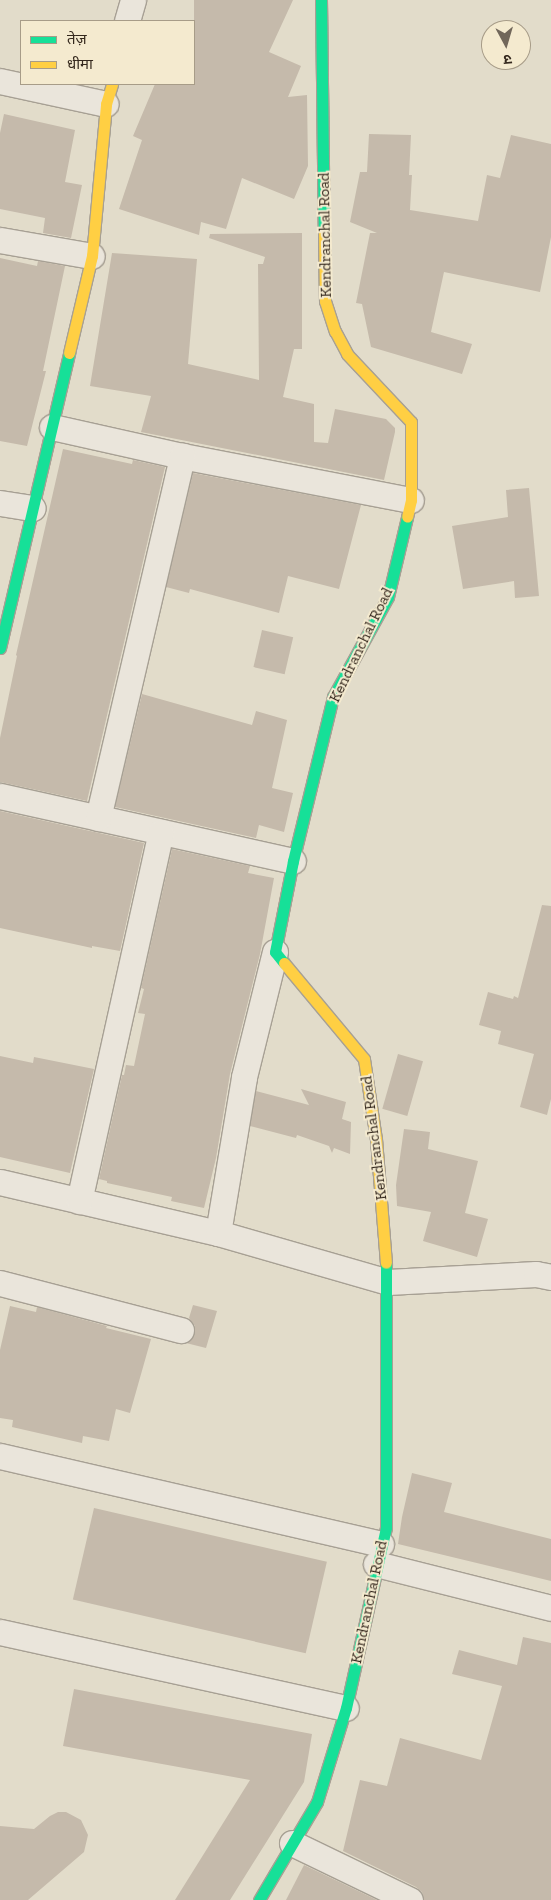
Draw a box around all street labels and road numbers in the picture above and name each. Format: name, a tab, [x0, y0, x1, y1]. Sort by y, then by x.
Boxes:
street label: Kendranchal Road	[314, 172, 336, 298]
street label: Kendranchal Road	[325, 584, 397, 706]
street label: Kendranchal Road	[357, 1075, 391, 1201]
street label: Kendranchal Road	[347, 1539, 391, 1665]

